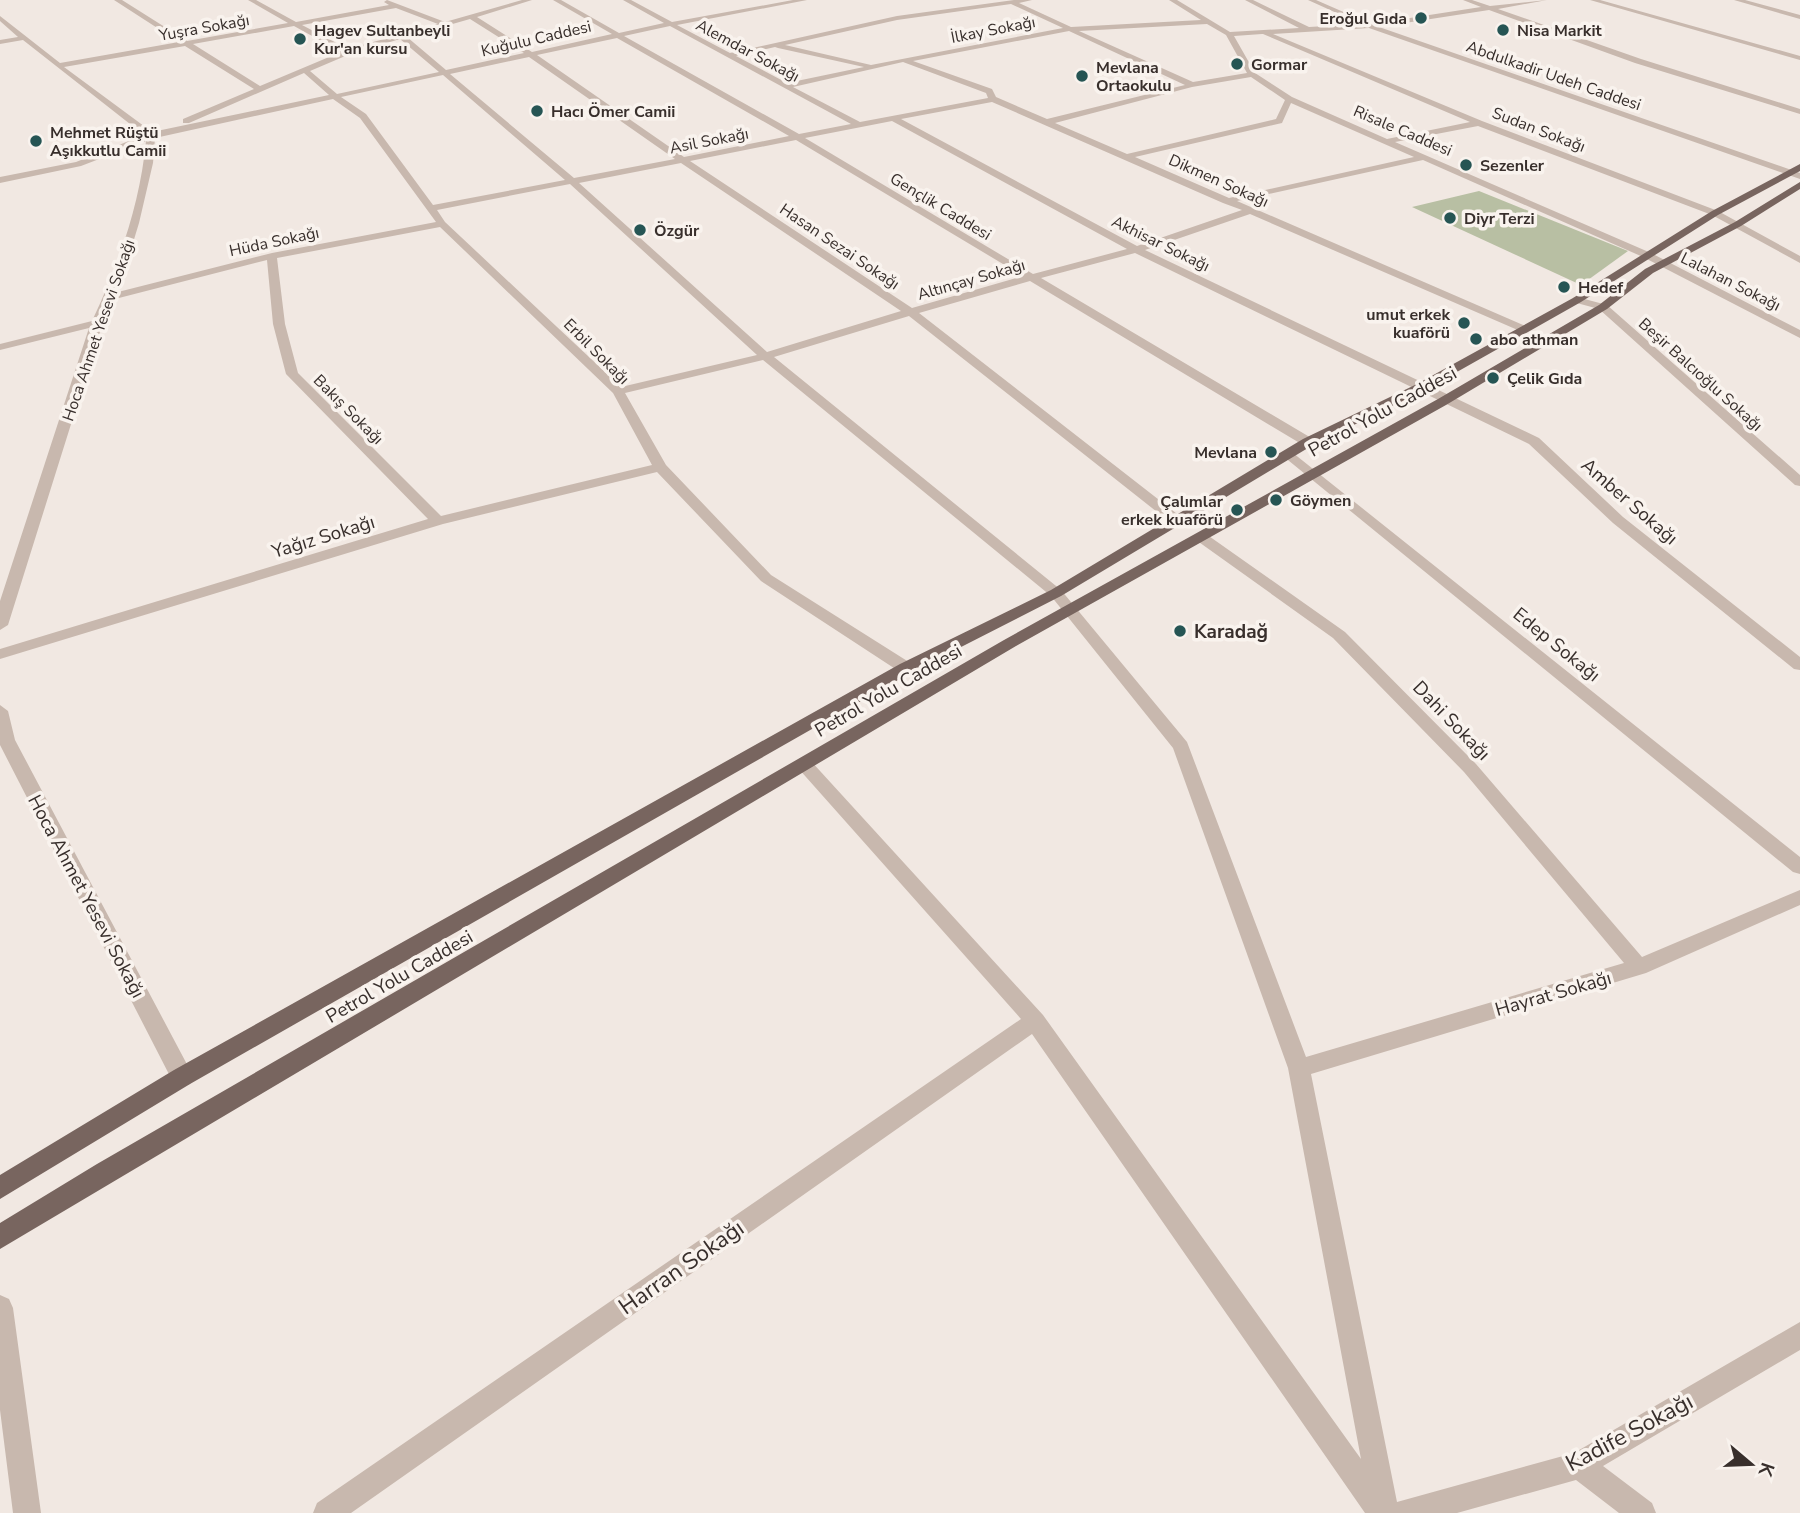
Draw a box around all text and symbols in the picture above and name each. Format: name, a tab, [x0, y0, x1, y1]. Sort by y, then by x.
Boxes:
place label: Eroğul Gıda	[1320, 8, 1407, 30]
street label: Yuşra Sokağı	[156, 9, 251, 47]
marker: Eroğul Gıda	[1413, 10, 1429, 26]
street label: İlkay Sokağı	[949, 11, 1037, 49]
street label: Alemdar Sokağı	[692, 14, 803, 87]
street label: Kuğulu Caddesi	[479, 16, 594, 62]
place label: Hagev Sultanbeyli Kur'an kursu	[314, 20, 450, 60]
place label: Nisa Markit	[1517, 20, 1602, 42]
marker: Nisa Markit	[1495, 22, 1511, 38]
marker: Hagev Sultanbeyli Kur'an kursu	[292, 31, 308, 47]
street label: Abdulkadir Udeh Caddesi	[1463, 36, 1644, 116]
place label: Gormar	[1251, 54, 1308, 76]
marker: Gormar	[1229, 56, 1245, 72]
place label: Mevlana Ortaokulu	[1096, 57, 1172, 97]
marker: Mevlana Ortaokulu	[1074, 68, 1090, 84]
street label: Risale Caddesi	[1350, 100, 1455, 162]
place label: Hacı Ömer Camii	[551, 101, 675, 123]
street label: Sudan Sokağı	[1489, 102, 1588, 158]
marker: Hacı Ömer Camii	[529, 103, 545, 119]
place label: Mehmet Rüştü Aşıkkutlu Camii	[50, 122, 166, 162]
street label: Asil Sokağı	[668, 123, 751, 159]
marker: Mehmet Rüştü Aşıkkutlu Camii	[28, 133, 44, 149]
street label: Dikmen Sokağı	[1165, 149, 1272, 213]
place label: Sezenler	[1480, 155, 1545, 177]
marker: Sezenler	[1458, 157, 1474, 173]
street label: Gençlik Caddesi	[886, 168, 995, 246]
street label: Hasan Sezai Sokağı	[775, 199, 904, 295]
place label: Diyr Terzi	[1464, 208, 1535, 230]
marker: Diyr Terzi	[1442, 210, 1458, 226]
street label: Akhisar Sokağı	[1108, 211, 1213, 277]
place label: Özgür	[654, 220, 700, 242]
street label: Hüda Sokağı	[227, 222, 321, 262]
marker: Özgür	[632, 222, 648, 238]
street label: Hoca Ahmet Yesevi Sokağı	[57, 237, 140, 424]
street label: Lalahan Sokağı	[1677, 247, 1784, 317]
street label: Altınçay Sokağı	[915, 254, 1028, 306]
place label: Hedef	[1578, 277, 1624, 299]
marker: Hedef	[1556, 279, 1572, 295]
place label: umut erkek kuaförü	[1366, 304, 1450, 344]
street label: Beşir Balcıoğlu Sokağı	[1634, 313, 1767, 436]
street label: Erbil Sokağı	[558, 314, 634, 390]
marker: umut erkek kuaförü	[1456, 315, 1472, 331]
place label: abo athman	[1490, 329, 1578, 351]
marker: abo athman	[1468, 331, 1484, 347]
street label: Petrol Yolu Caddesi	[1304, 360, 1461, 463]
place label: Çelik Gıda	[1507, 368, 1582, 390]
street label: Bakış Sokağı	[308, 370, 388, 450]
marker: Çelik Gıda	[1485, 370, 1501, 386]
place label: Mevlana	[1194, 442, 1257, 464]
marker: Mevlana	[1263, 444, 1279, 460]
street label: Amber Sokağı	[1575, 452, 1683, 551]
place label: Göymen	[1290, 490, 1351, 512]
place label: Çalımlar erkek kuaförü	[1121, 491, 1224, 531]
marker: Göymen	[1268, 492, 1284, 508]
marker: Çalımlar erkek kuaförü	[1229, 502, 1245, 518]
street label: Yağız Sokağı	[268, 509, 378, 565]
street label: Edep Sokağı	[1507, 602, 1606, 688]
place label: Karadağ	[1194, 619, 1268, 645]
marker: Karadağ	[1172, 623, 1188, 639]
street label: Petrol Yolu Caddesi	[810, 638, 967, 744]
street label: Dahi Sokağı	[1407, 675, 1496, 766]
street label: Hoca Ahmet Yesevi Sokağı	[21, 790, 151, 1003]
street label: Petrol Yolu Caddesi	[321, 924, 478, 1030]
street label: Hayrat Sokağı	[1492, 965, 1614, 1023]
street label: Harran Sokağı	[612, 1213, 750, 1322]
street label: Kadife Sokağı	[1560, 1386, 1698, 1479]
north arrow	[1716, 1429, 1786, 1499]
text: K	[1751, 1459, 1780, 1481]

